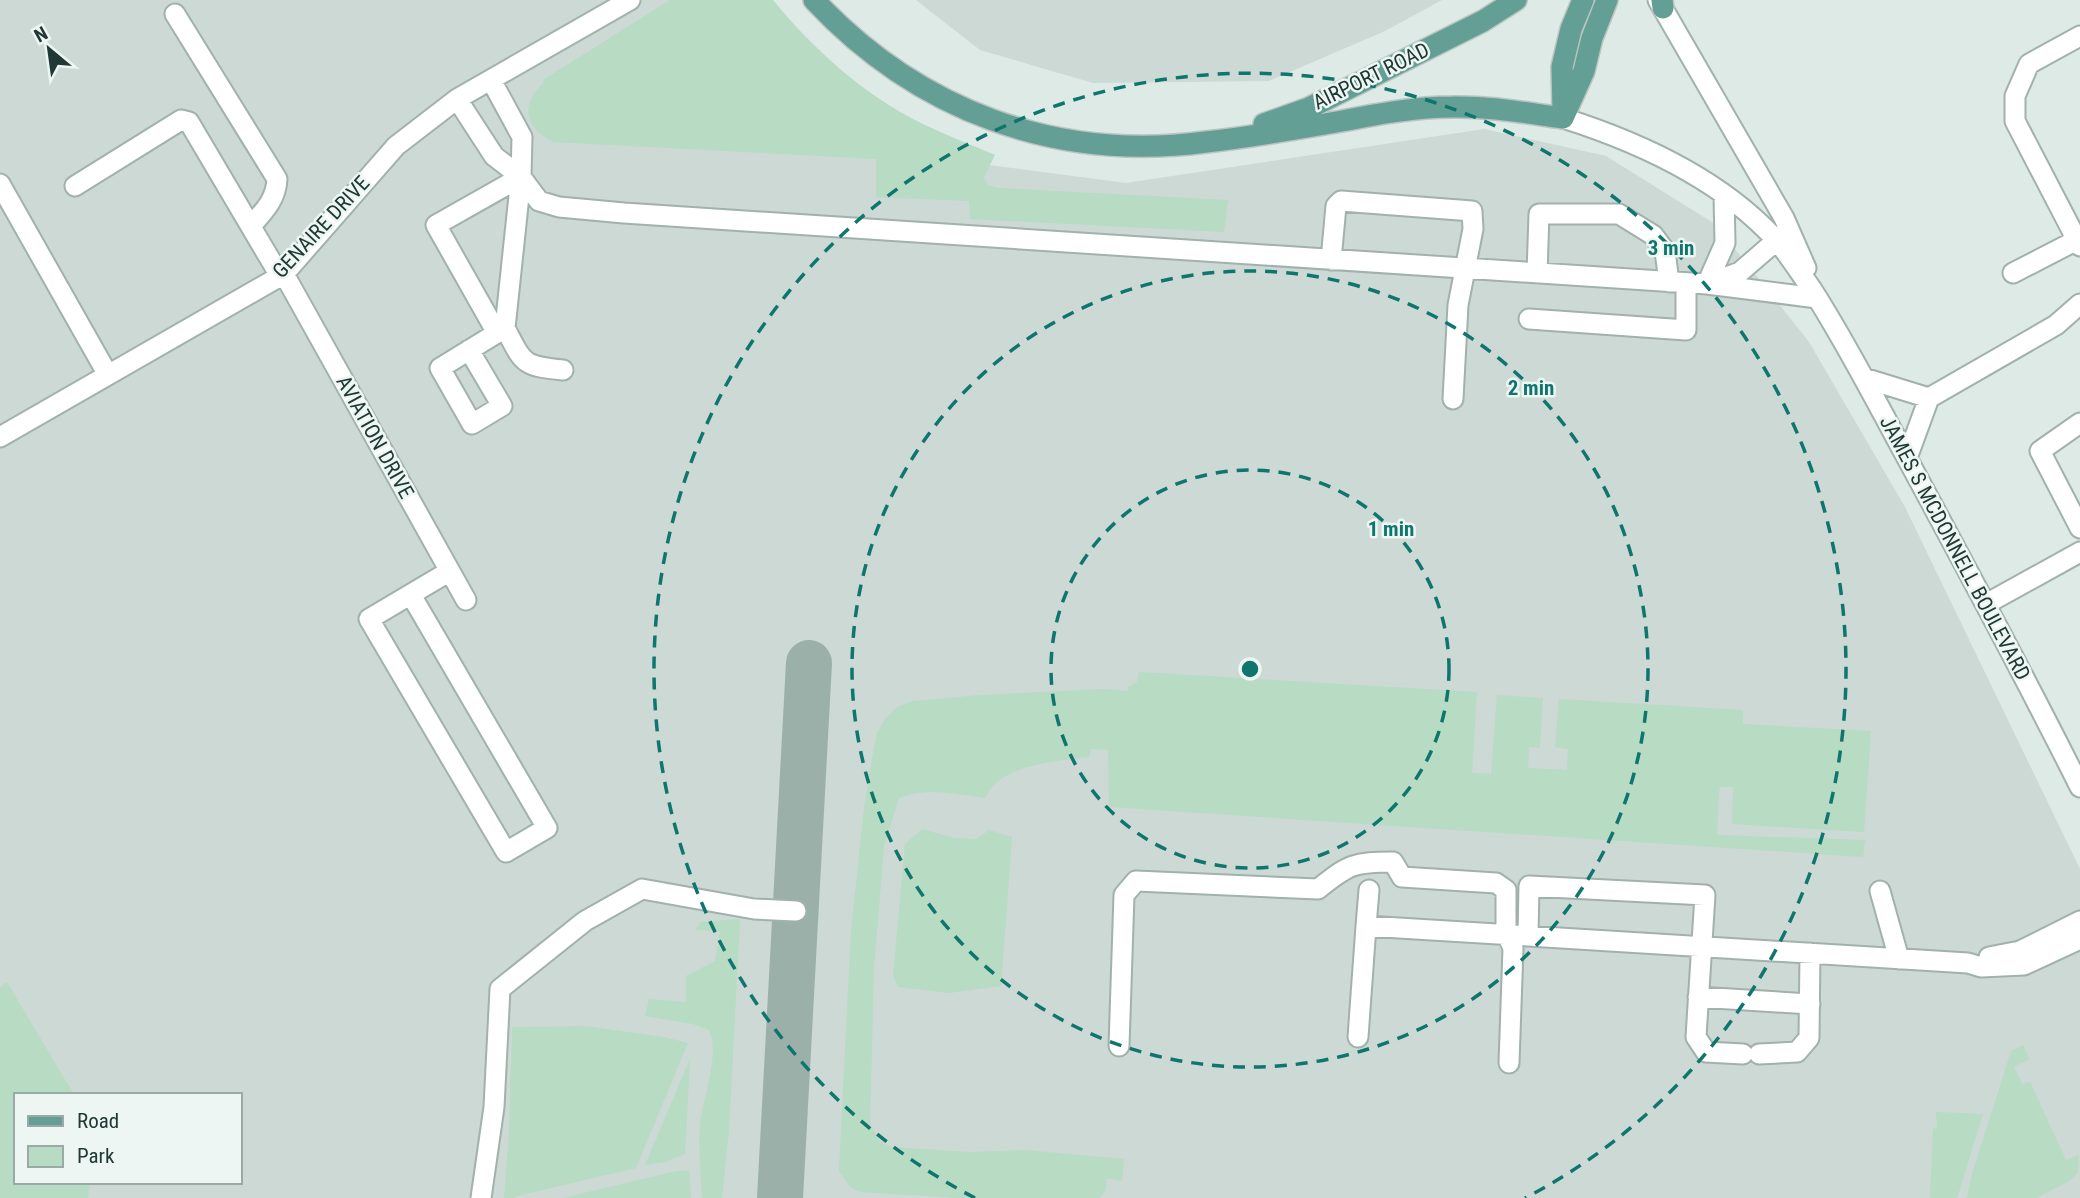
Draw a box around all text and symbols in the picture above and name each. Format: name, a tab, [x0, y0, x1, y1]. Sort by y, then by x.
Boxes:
north arrow	[14, 14, 84, 84]
text: N	[30, 22, 52, 47]
street label: AIRPORT ROAD	[1309, 38, 1433, 114]
street label: GENAIRE DRIVE	[268, 171, 374, 283]
text: 3 min	[1648, 236, 1694, 260]
street label: AVIATION DRIVE	[331, 372, 419, 502]
text: 2 min	[1508, 376, 1554, 400]
street label: JAMES S MCDONNELL BOULEVARD	[1875, 412, 2035, 684]
text: 1 min	[1368, 517, 1414, 541]
centre of rings	[1238, 657, 1262, 681]
legend	[14, 1093, 242, 1184]
text: Road	[77, 1109, 119, 1133]
text: Park	[77, 1144, 115, 1168]

